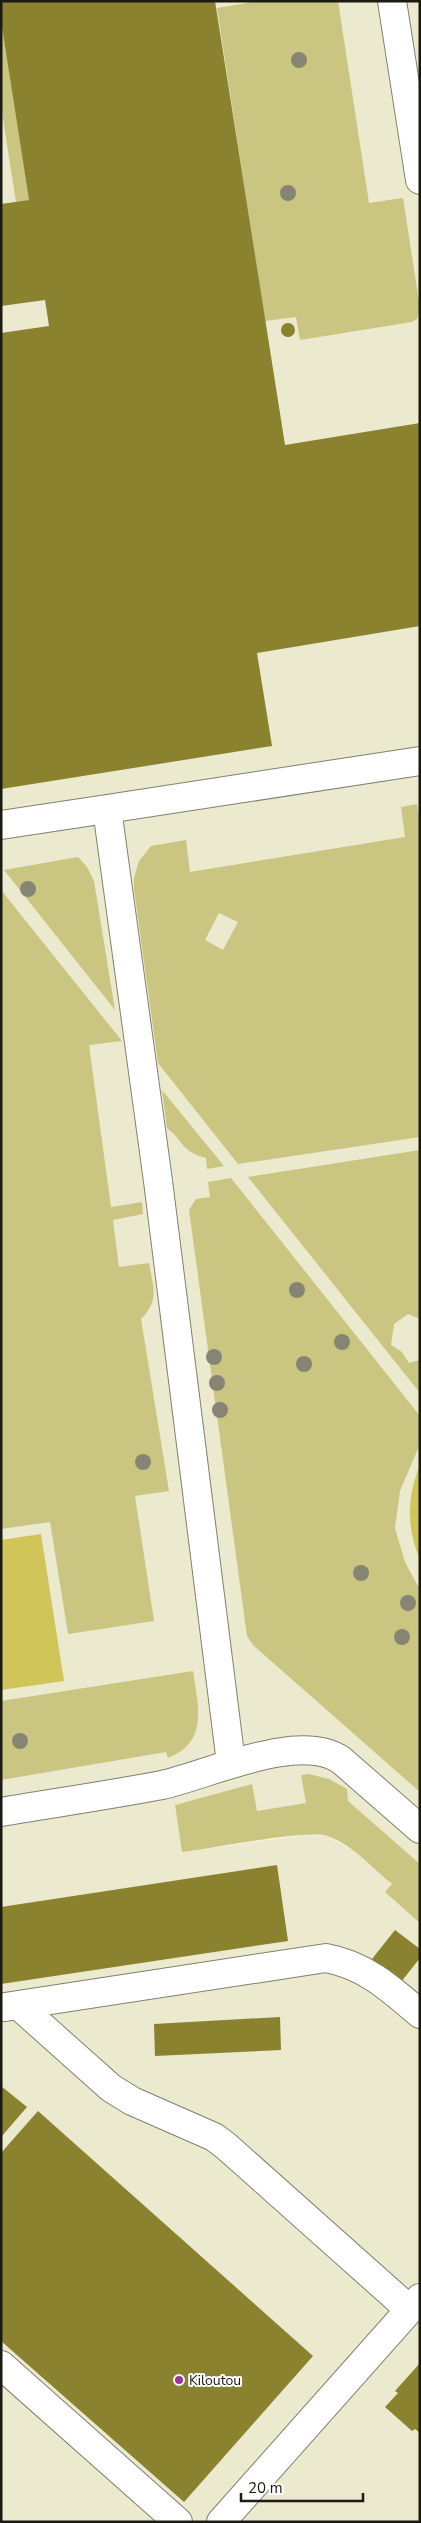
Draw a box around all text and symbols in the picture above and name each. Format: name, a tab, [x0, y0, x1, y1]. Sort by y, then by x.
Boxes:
place label: Kiloutou	[189, 2371, 241, 2390]
marker: Kiloutou	[173, 2374, 185, 2386]
scale bar	[241, 2470, 364, 2502]
text: 20 m	[248, 2478, 283, 2498]

